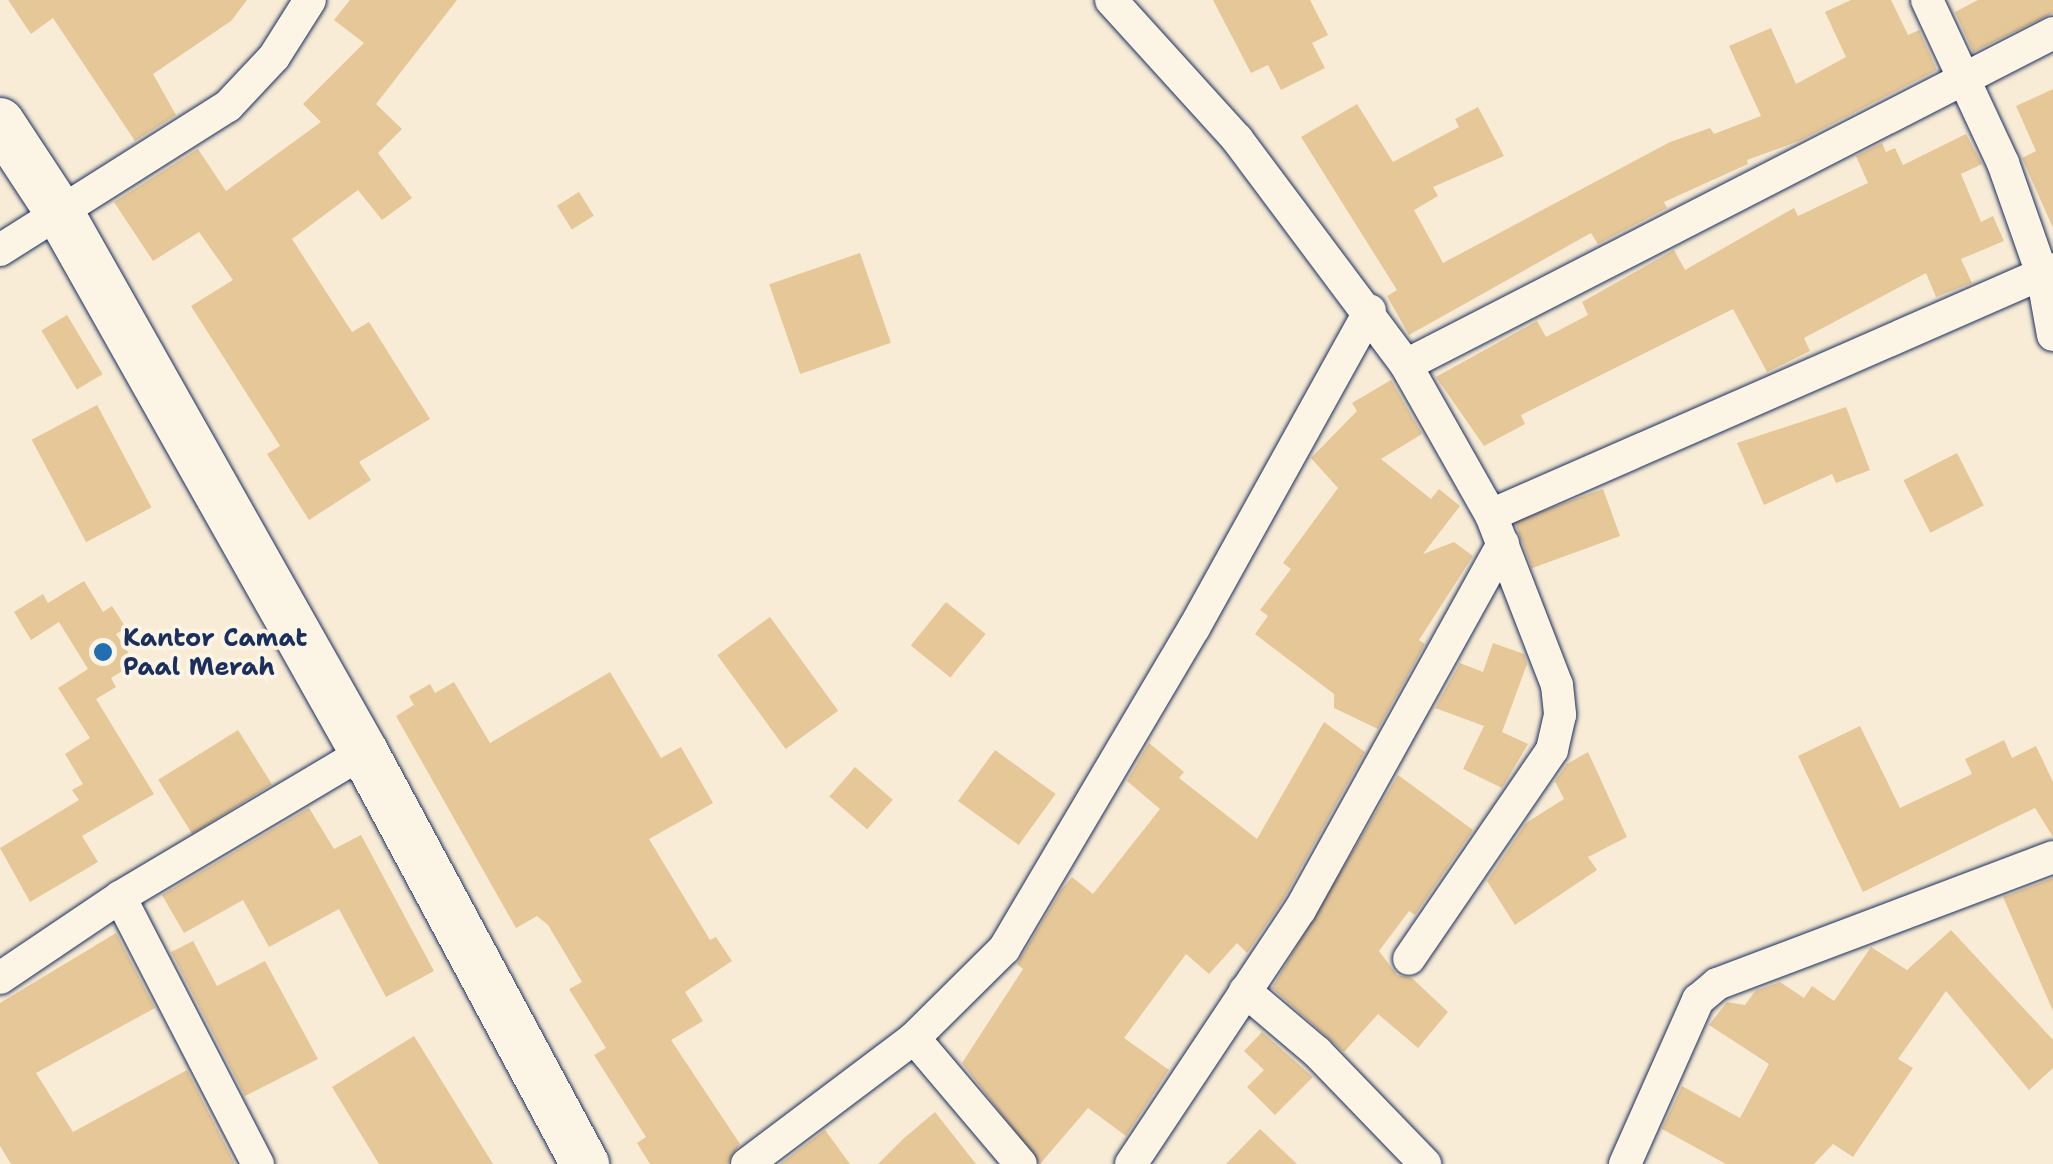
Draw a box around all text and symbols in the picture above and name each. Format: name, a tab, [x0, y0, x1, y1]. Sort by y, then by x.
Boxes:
place label: Kantor Camat Paal Merah	[123, 623, 307, 682]
marker: Kantor Camat Paal Merah	[92, 641, 114, 663]

